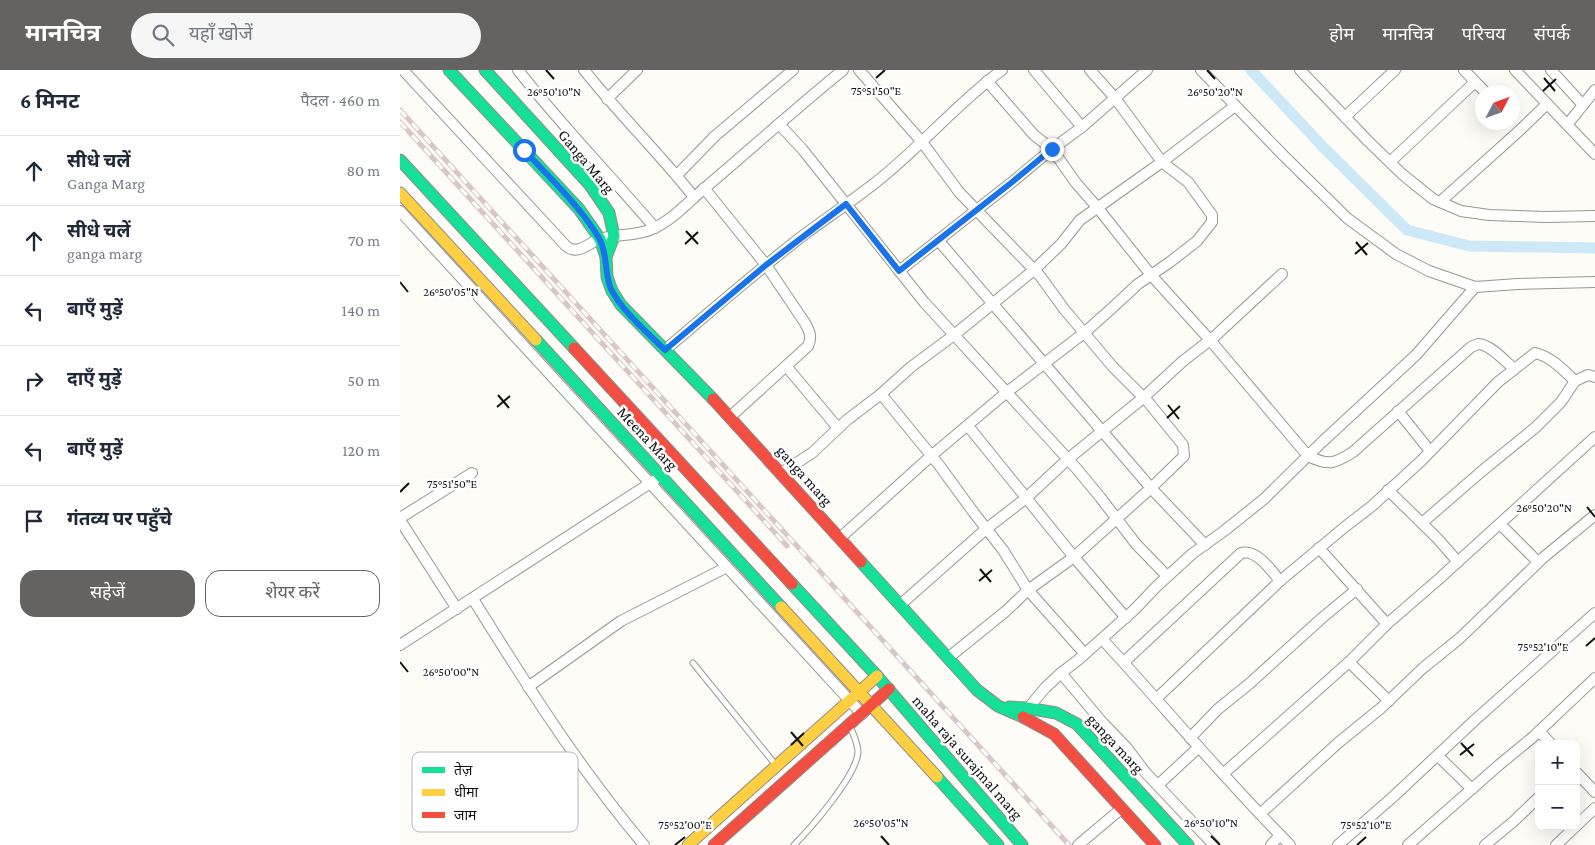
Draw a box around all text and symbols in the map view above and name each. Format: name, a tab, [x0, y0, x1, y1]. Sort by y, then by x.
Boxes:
search box	[131, 13, 481, 58]
text: मानचित्र	[25, 19, 101, 46]
icon: search	[149, 21, 177, 49]
text: यहाँ खोजें	[189, 23, 253, 44]
text: होम	[1329, 24, 1354, 44]
text: मानचित्र	[1382, 24, 1434, 44]
text: परिचय	[1462, 24, 1506, 44]
text: संपर्क	[1534, 24, 1570, 44]
text: 75°51'50"E	[851, 84, 902, 98]
text: 26°50'10"N	[527, 85, 581, 99]
text: 26°50'20"N	[1187, 85, 1243, 99]
north arrow	[1475, 85, 1520, 130]
text: 6 मिनट	[20, 89, 80, 113]
text: पैदल · 460 m	[301, 92, 380, 109]
street label: Ganga Marg	[554, 126, 618, 198]
route end	[1041, 138, 1064, 161]
route start	[513, 139, 536, 162]
text: सीधे चलें	[67, 150, 131, 171]
icon: ahead	[20, 157, 48, 185]
text: 80 m	[346, 162, 380, 179]
text: Ganga Marg	[67, 175, 145, 192]
text: सीधे चलें	[67, 220, 131, 241]
icon: ahead	[20, 227, 48, 255]
text: 70 m	[348, 232, 380, 249]
text: ganga marg	[67, 245, 142, 262]
text: 26°50'05"N	[423, 285, 479, 299]
icon: left	[20, 297, 48, 325]
text: बाएँ मुड़ें	[67, 298, 123, 319]
text: 140 m	[342, 302, 380, 319]
icon: right	[20, 367, 48, 395]
text: दाएँ मुड़ें	[67, 368, 122, 389]
text: 50 m	[348, 372, 380, 389]
street label: Meena Marg	[613, 403, 681, 474]
icon: left	[20, 437, 48, 465]
text: बाएँ मुड़ें	[67, 438, 123, 459]
text: 120 m	[342, 442, 380, 459]
street label: ganga marg	[772, 442, 836, 510]
text: 75°51'50"E	[427, 477, 478, 491]
text: 26°50'20"N	[1516, 501, 1572, 515]
icon: arrive	[20, 507, 48, 535]
text: गंतव्य पर पहुँचे	[67, 508, 172, 529]
button: सहेजें	[20, 570, 195, 617]
button: शेयर करें	[205, 570, 380, 617]
text: 75°52'10"E	[1518, 640, 1569, 654]
text: 26°50'00"N	[423, 665, 479, 679]
street label: maha raja surajmal marg	[908, 692, 1026, 824]
street label: ganga marg	[1083, 710, 1148, 777]
map controls	[1535, 740, 1580, 830]
button: +	[1535, 740, 1580, 785]
legend	[412, 752, 578, 832]
text: तेज़	[454, 761, 473, 778]
text: धीमा	[454, 784, 479, 800]
button: −	[1535, 785, 1580, 830]
text: जाम	[454, 807, 477, 823]
text: 26°50'05"N	[853, 816, 909, 830]
text: 26°50'10"N	[1184, 816, 1238, 830]
text: 75°52'00"E	[658, 818, 712, 832]
text: 75°52'10"E	[1341, 818, 1392, 832]

